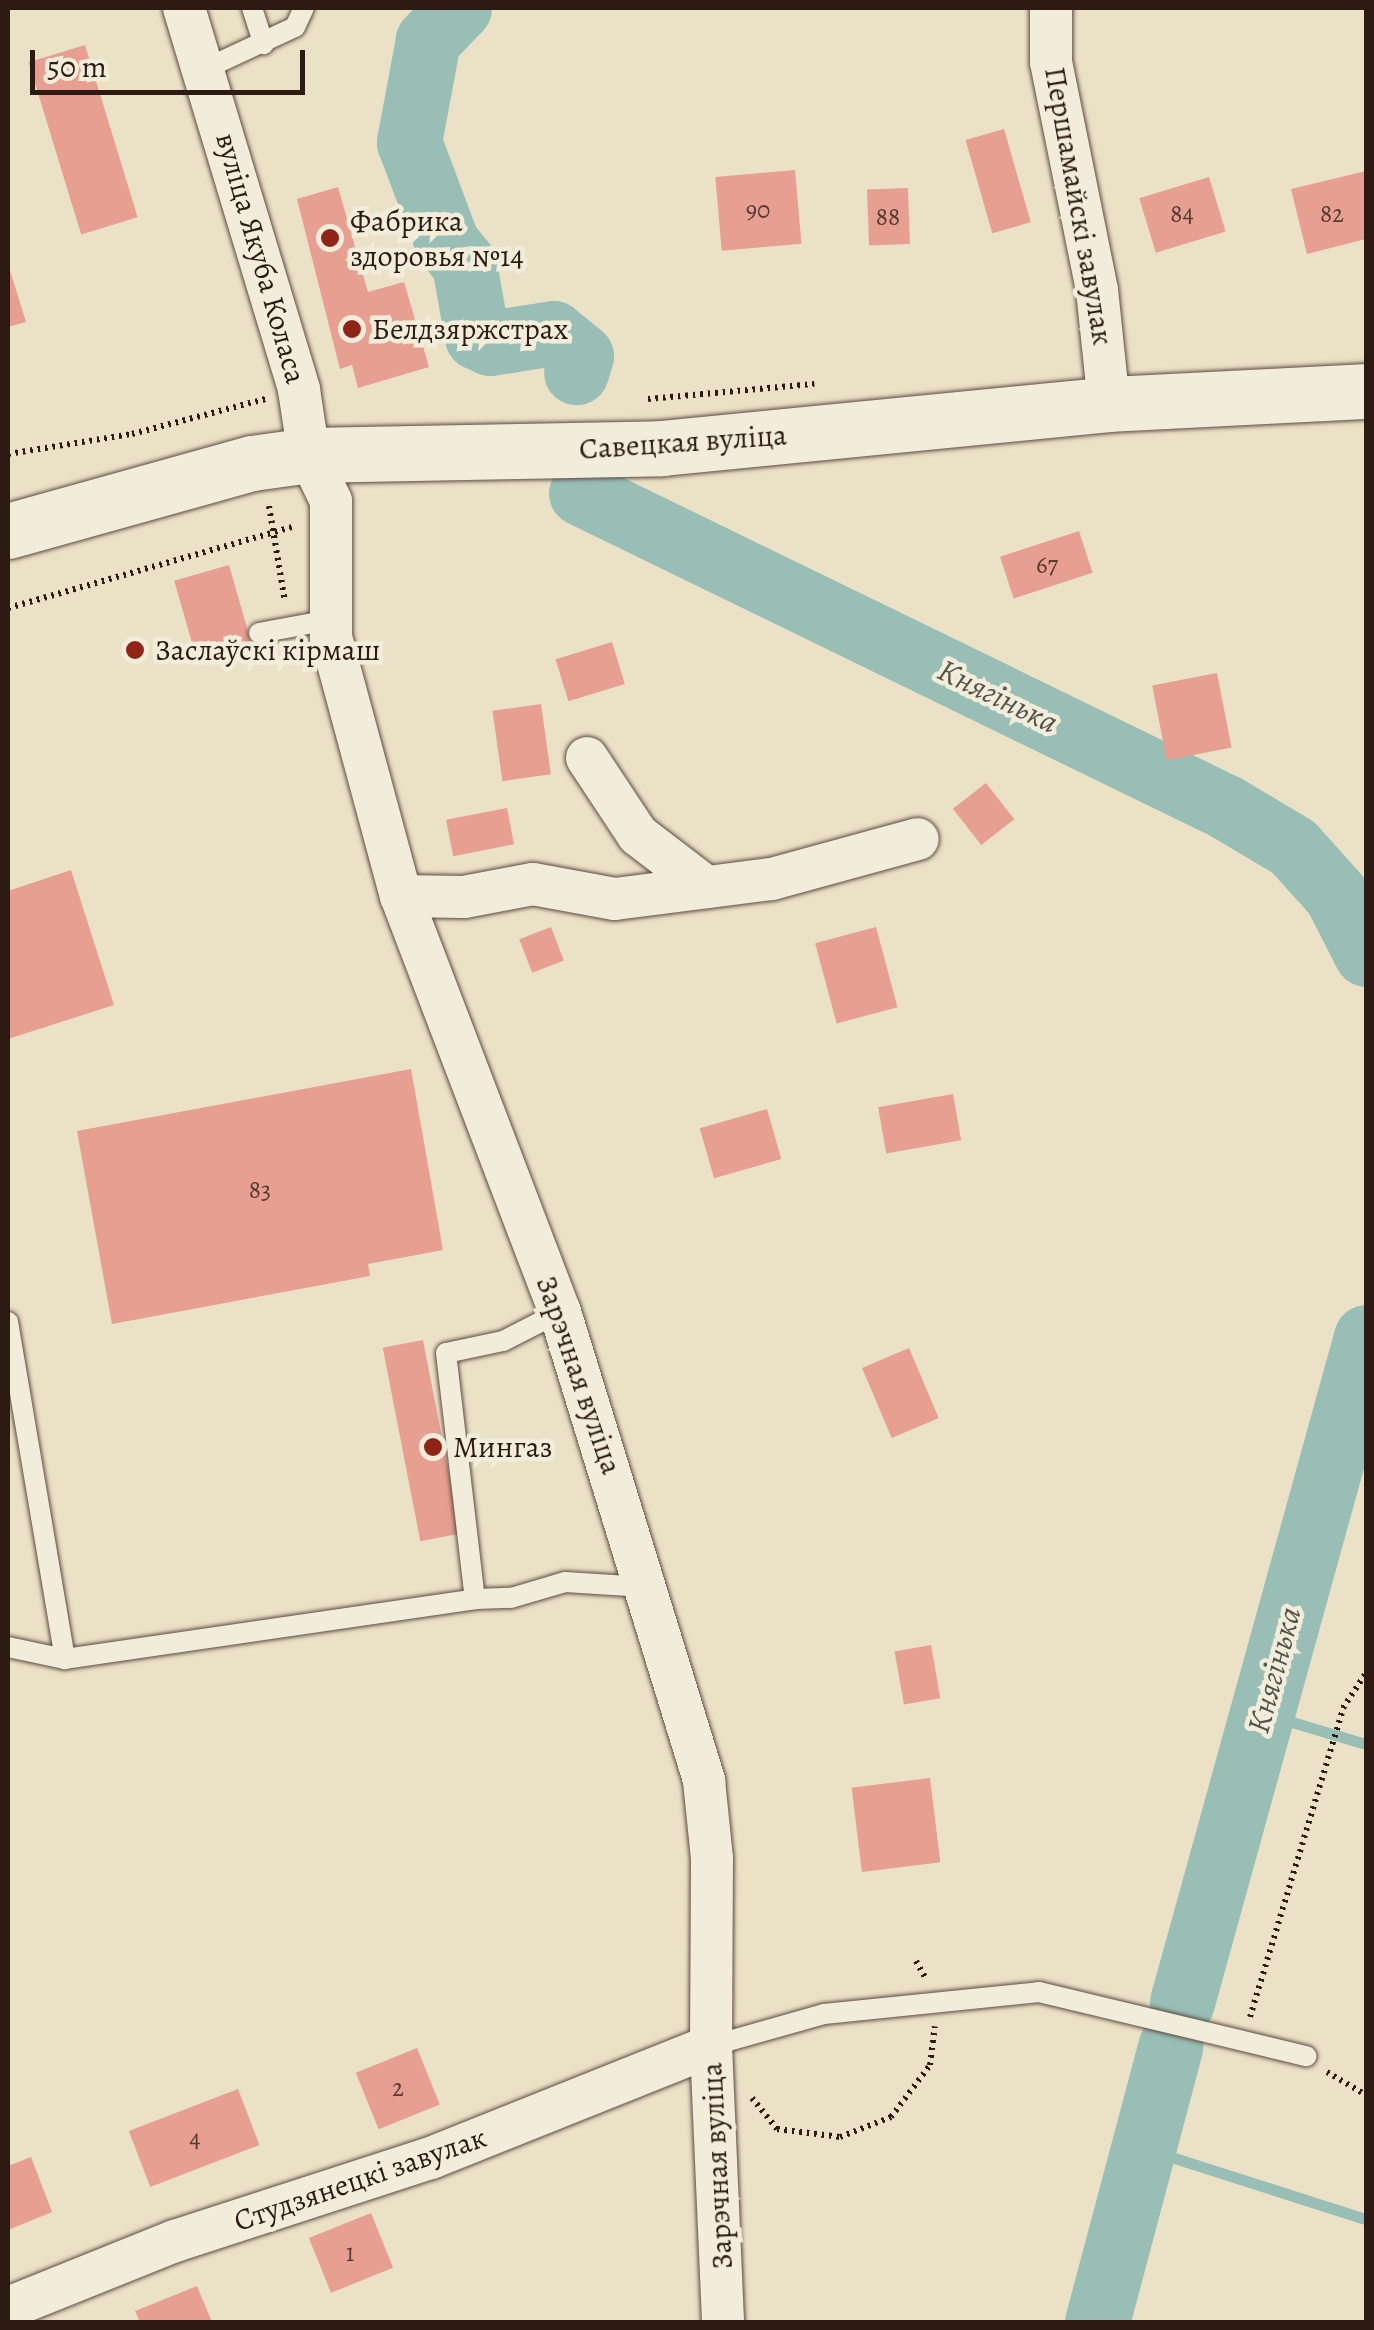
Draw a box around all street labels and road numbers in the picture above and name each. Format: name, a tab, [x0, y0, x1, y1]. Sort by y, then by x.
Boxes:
street label: Першамайскі завулак	[1037, 64, 1121, 348]
street label: вуліца Якуба Коласа	[208, 129, 314, 387]
street label: Савецкая вуліца	[578, 417, 788, 467]
street label: Зарэчная вуліца	[528, 1271, 630, 1479]
street label: Зарэчная вуліца	[694, 2062, 740, 2270]
street label: Студзянецкі завулак	[229, 2119, 491, 2239]

